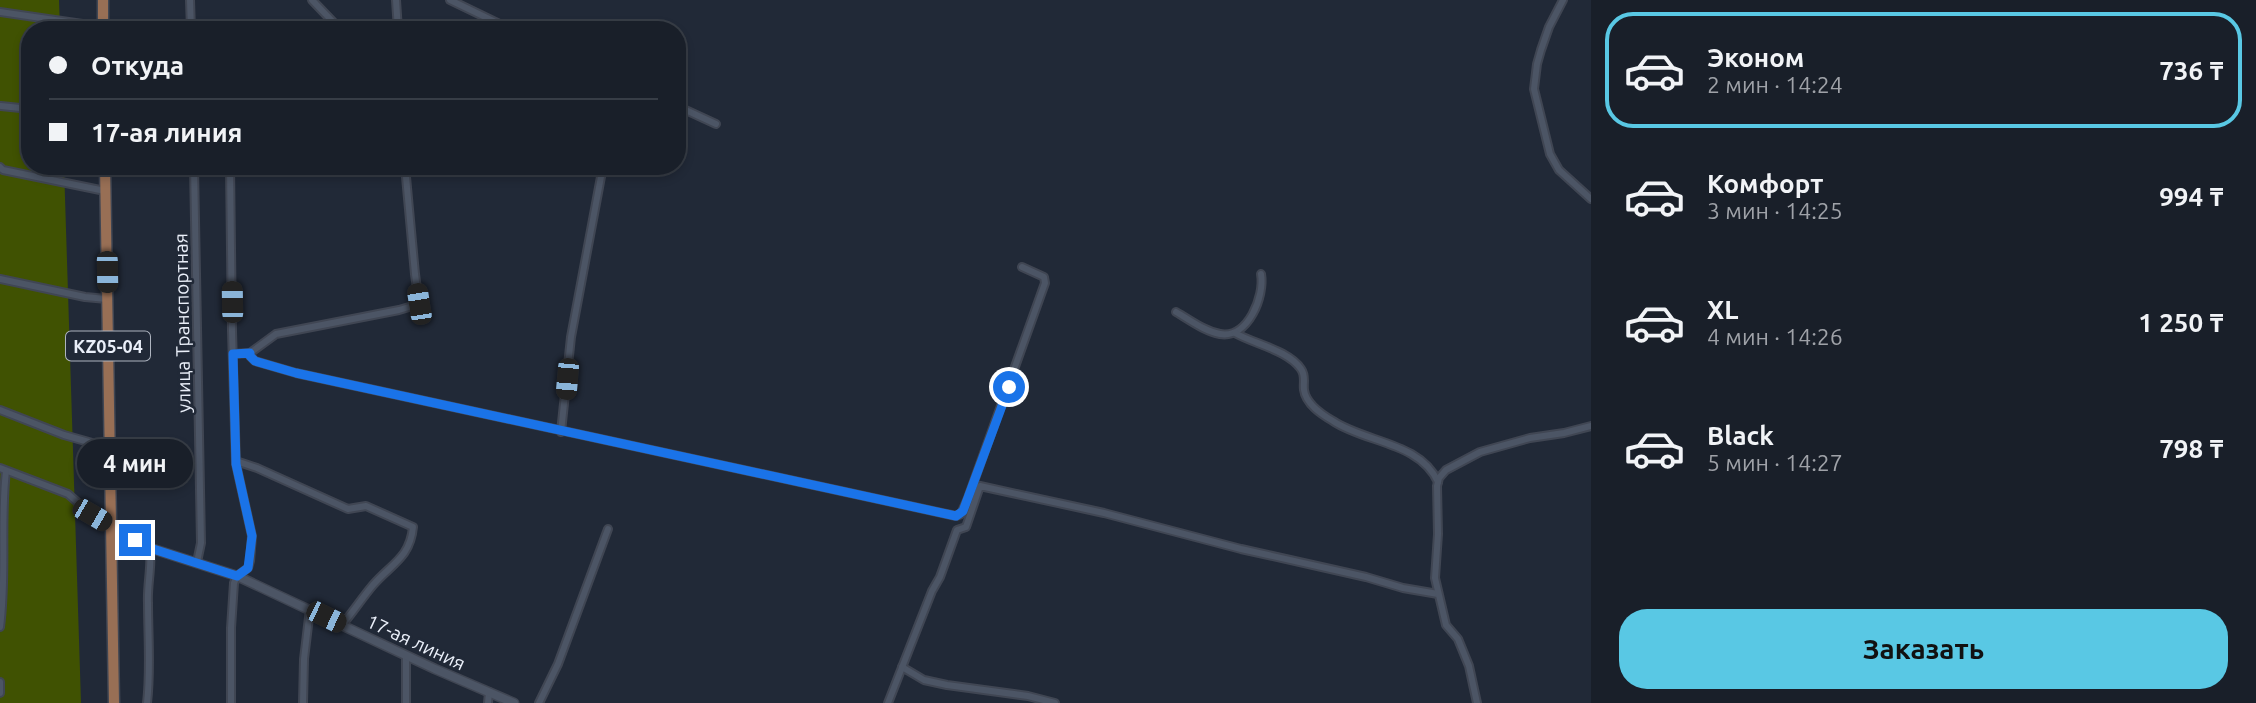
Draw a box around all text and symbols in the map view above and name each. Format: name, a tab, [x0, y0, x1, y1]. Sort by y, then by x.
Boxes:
icon: car	[1623, 39, 1686, 102]
text: Эконом	[1707, 43, 1804, 72]
text: Откуда	[91, 51, 184, 80]
text: 736 ₸	[2159, 56, 2224, 85]
text: 2 мин · 14:24	[1707, 72, 1843, 97]
text: 17-ая линия	[91, 118, 242, 147]
icon: car	[1623, 165, 1686, 228]
text: Комфорт	[1707, 169, 1823, 198]
text: 994 ₸	[2159, 182, 2224, 211]
text: 3 мин · 14:25	[1707, 198, 1843, 223]
street label: улица Транспортная	[169, 233, 195, 413]
car	[97, 251, 118, 293]
car	[222, 281, 243, 323]
car	[406, 282, 433, 326]
icon: car	[1623, 291, 1686, 354]
text: XL	[1707, 295, 1738, 324]
text: 1 250 ₸	[2138, 308, 2224, 337]
text: 4 мин · 14:26	[1707, 324, 1843, 349]
road number: KZ05-04	[66, 332, 150, 360]
car	[555, 357, 580, 401]
route start	[993, 371, 1025, 403]
icon: car	[1623, 417, 1686, 480]
text: Black	[1707, 421, 1774, 450]
text: 798 ₸	[2159, 434, 2224, 463]
callout: 4 мин	[77, 438, 193, 488]
text: 5 мин · 14:27	[1707, 450, 1843, 475]
text: 4 мин	[103, 451, 167, 476]
car	[69, 495, 116, 535]
route end	[119, 524, 151, 556]
car	[303, 598, 350, 636]
button: Заказать	[1619, 609, 2228, 689]
street label: 17-ая линия	[363, 610, 469, 674]

